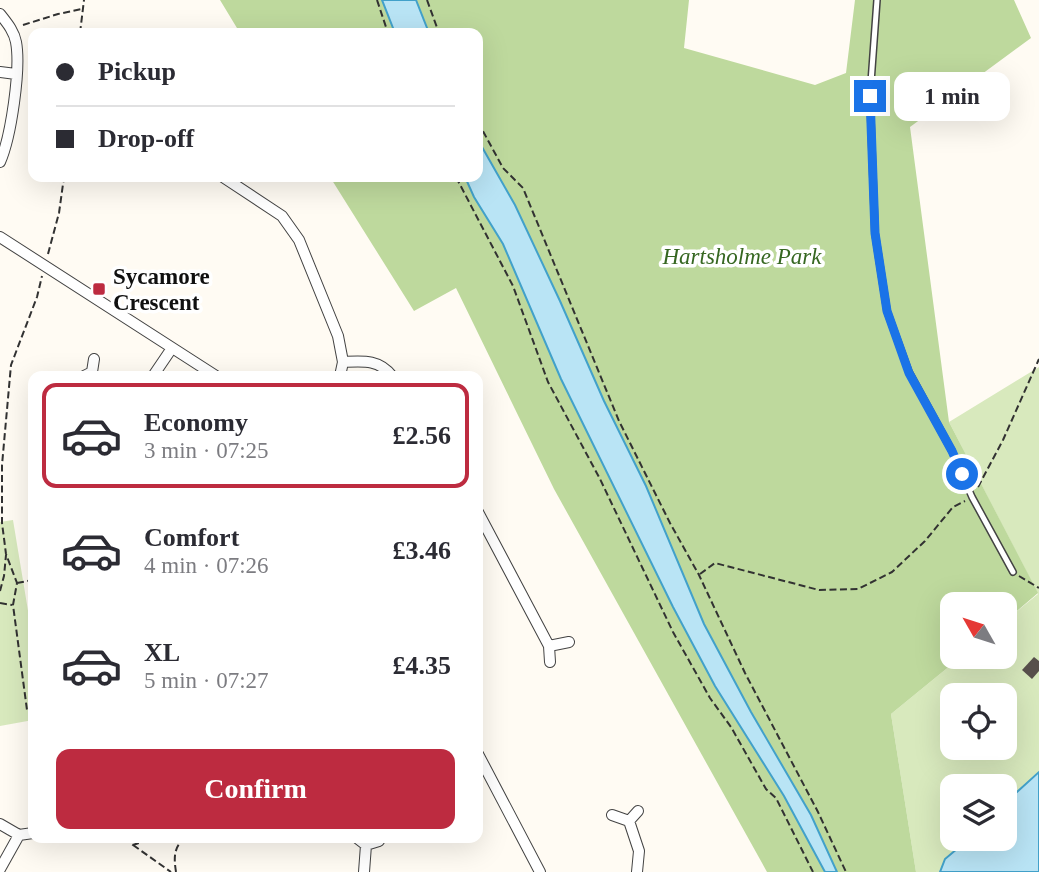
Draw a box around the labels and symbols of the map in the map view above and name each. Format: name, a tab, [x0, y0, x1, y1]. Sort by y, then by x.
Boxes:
callout: 1 min	[894, 72, 1010, 120]
route end	[854, 80, 886, 112]
park label: Hartsholme Park	[661, 244, 822, 269]
place label: Sycamore Crescent	[113, 264, 210, 315]
marker: Sycamore Crescent	[91, 281, 107, 297]
route start	[946, 458, 978, 490]
north arrow	[940, 592, 1017, 668]

